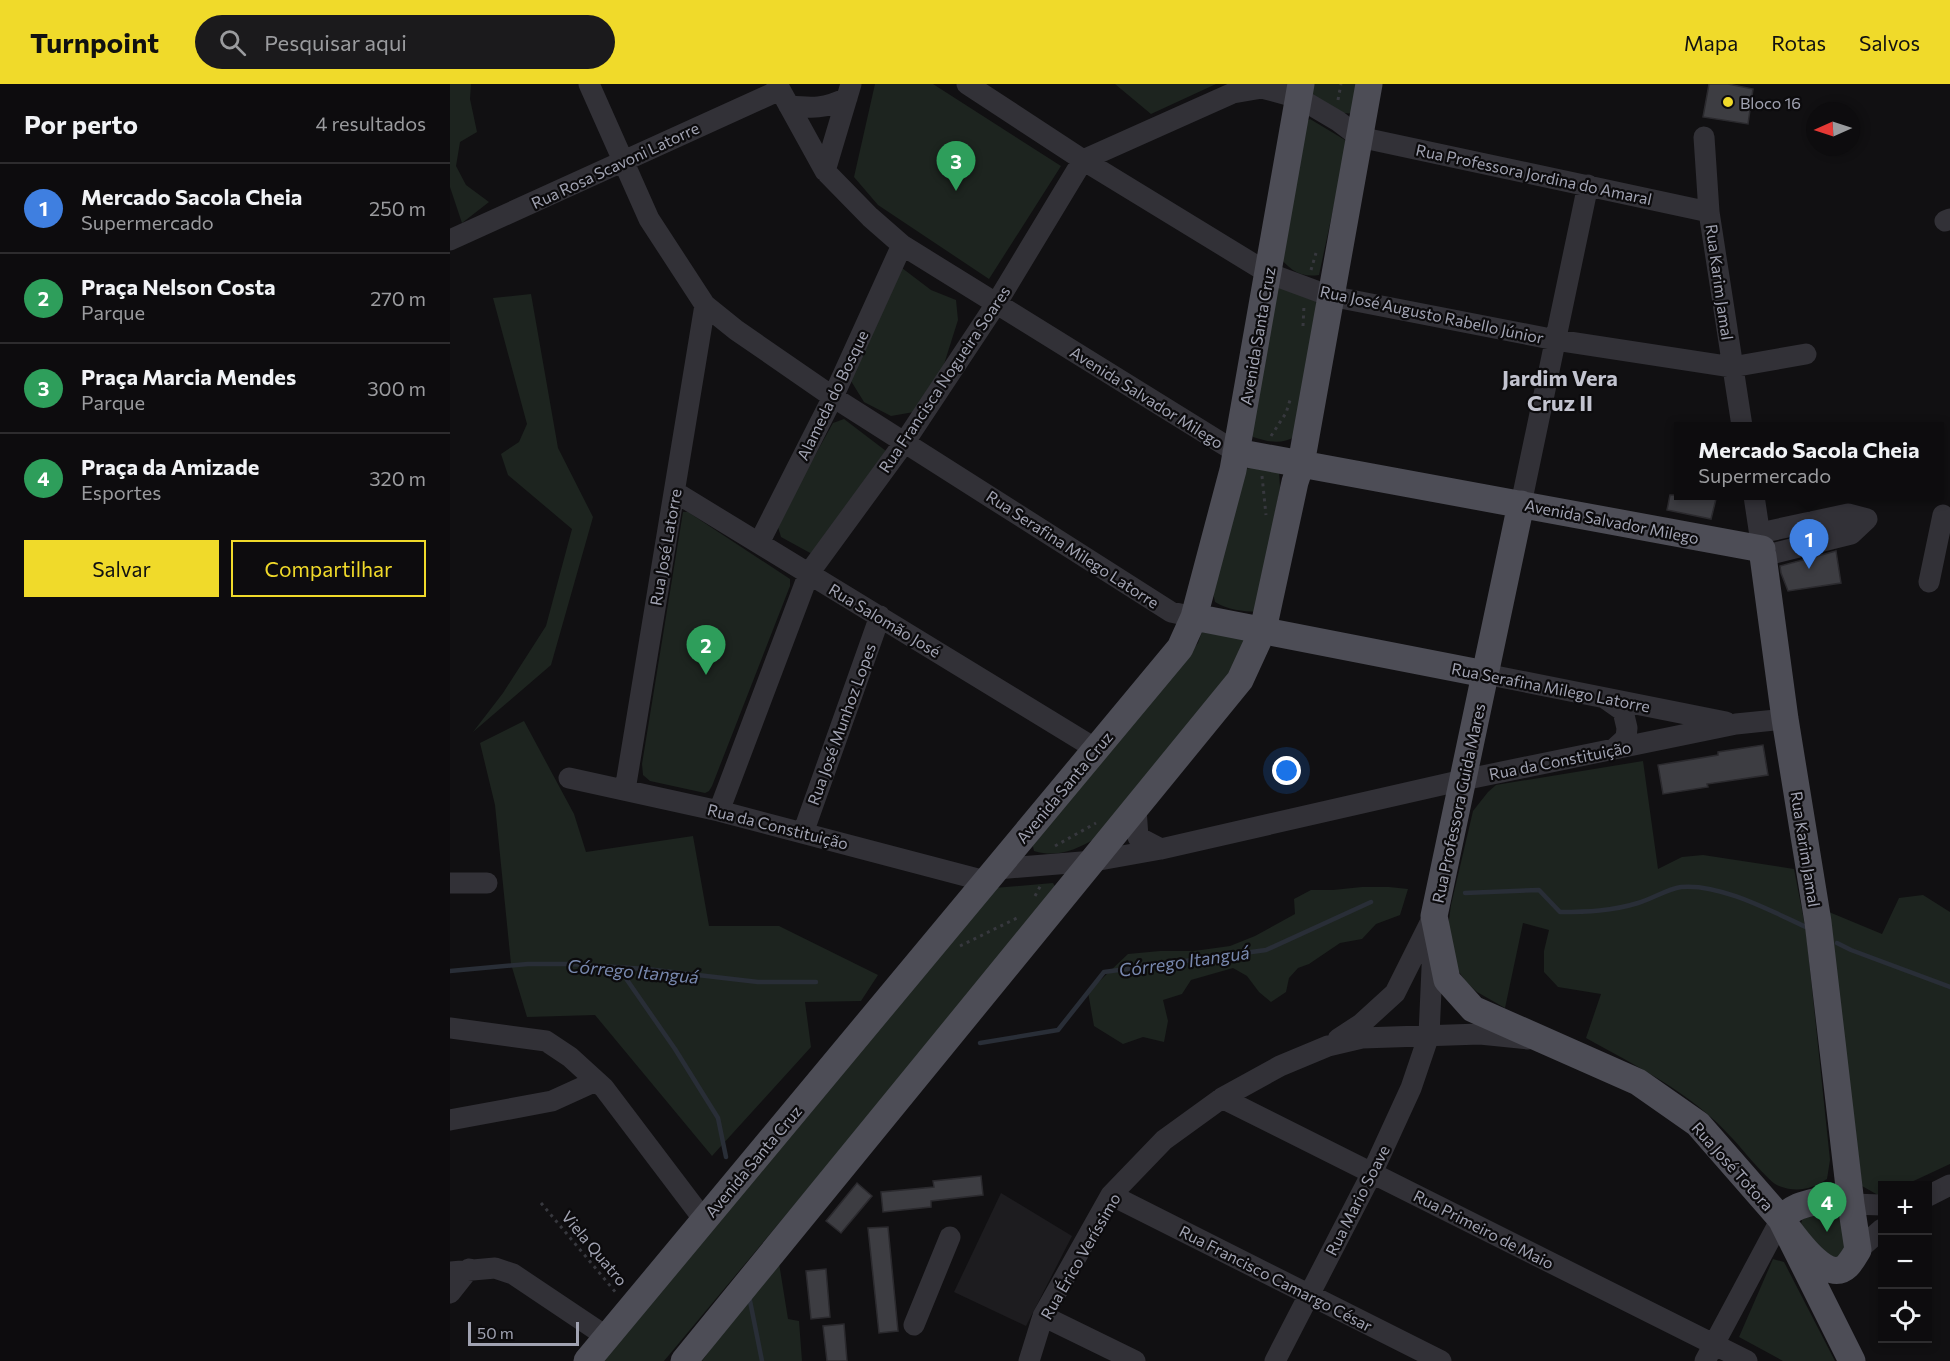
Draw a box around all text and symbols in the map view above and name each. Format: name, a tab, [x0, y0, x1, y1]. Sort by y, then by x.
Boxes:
search box	[195, 15, 615, 69]
text: Turnpoint	[30, 25, 159, 59]
icon: search	[216, 26, 249, 59]
text: Pesquisar aqui	[264, 29, 407, 56]
text: Mapa	[1684, 30, 1738, 55]
text: Rotas	[1771, 30, 1826, 55]
text: Salvos	[1859, 30, 1920, 55]
place label: Bloco 16	[1740, 93, 1801, 112]
marker: Bloco 16	[1721, 95, 1735, 109]
north arrow	[1806, 102, 1860, 156]
text: Por perto	[24, 108, 138, 139]
text: 4 resultados	[316, 111, 426, 135]
street label: Rua Rosa Scavoni Latorre	[528, 118, 702, 212]
street label: Rua Professora Jordina do Amaral	[1414, 140, 1654, 208]
pin: 3	[936, 141, 976, 191]
text: Mercado Sacola Cheia	[81, 183, 302, 210]
text: 1	[39, 196, 48, 220]
text: 250 m	[369, 196, 426, 220]
text: Supermercado	[81, 210, 214, 234]
street label: Rua Karim Jamal	[1702, 223, 1738, 341]
street label: Avenida Santa Cruz	[1235, 265, 1279, 407]
text: Praça Nelson Costa	[81, 273, 276, 300]
street label: Rua José Augusto Rabello Júnior	[1318, 281, 1546, 347]
street label: Rua Francisca Nogueira Soares	[874, 282, 1014, 476]
text: 2	[38, 286, 49, 310]
text: 270 m	[370, 286, 426, 310]
text: Parque	[81, 300, 145, 324]
street label: Alameda do Bosque	[792, 327, 872, 463]
street label: Avenida Salvador Milego	[1067, 342, 1227, 452]
text: Praça Marcia Mendes	[81, 363, 296, 390]
district label: Jardim Vera Cruz II	[1502, 364, 1618, 416]
text: 3	[38, 376, 49, 400]
text: 300 m	[367, 376, 426, 400]
text: Parque	[81, 390, 145, 414]
popup	[1674, 422, 1944, 500]
text: Mercado Sacola Cheia	[1698, 436, 1920, 463]
text: Praça da Amizade	[81, 453, 259, 480]
text: Supermercado	[1698, 463, 1831, 487]
text: 4	[37, 466, 50, 490]
text: 320 m	[369, 466, 426, 490]
text: Esportes	[81, 480, 161, 504]
street label: Rua Serafina Milego Latorre	[983, 486, 1163, 612]
street label: Rua José Latorre	[645, 487, 685, 607]
street label: Avenida Salvador Milego	[1523, 495, 1701, 547]
pin: 1	[1790, 520, 1828, 569]
button: Salvar	[24, 540, 219, 597]
button: Compartilhar	[231, 540, 426, 597]
street label: Rua Salomão José	[826, 579, 944, 661]
pin: 2	[686, 626, 726, 675]
street label: Rua José Munhoz Lopes	[803, 640, 879, 808]
street label: Rua Serafina Milego Latorre	[1450, 658, 1652, 716]
street label: Rua Professora Guida Mares	[1428, 701, 1488, 905]
street label: Avenida Santa Cruz	[1012, 727, 1116, 847]
street label: Rua da Constituição	[1487, 737, 1633, 783]
your location	[1272, 756, 1301, 785]
street label: Rua Karim Jamal	[1787, 790, 1825, 908]
street label: Rua da Constituição	[706, 799, 850, 853]
water label: Córrego Itanguá	[1117, 941, 1251, 981]
water label: Córrego Itanguá	[566, 954, 700, 988]
street label: Avenida Santa Cruz	[701, 1101, 805, 1221]
street label: Rua José Totora	[1688, 1118, 1778, 1214]
street label: Rua Mario Soave	[1321, 1142, 1393, 1258]
map controls	[1878, 1181, 1932, 1343]
button: +	[1878, 1181, 1932, 1235]
pin: 4	[1808, 1182, 1846, 1232]
street label: Rua Primeiro de Maio	[1411, 1185, 1557, 1273]
street label: Rua Érico Veríssimo	[1036, 1190, 1124, 1322]
street label: Viela Quatro	[558, 1207, 632, 1289]
street label: Rua Francisco Camargo César	[1176, 1221, 1376, 1335]
button: −	[1878, 1235, 1932, 1289]
button: locate	[1878, 1289, 1932, 1343]
scale bar	[468, 1319, 579, 1346]
text: 50 m	[477, 1323, 514, 1342]

